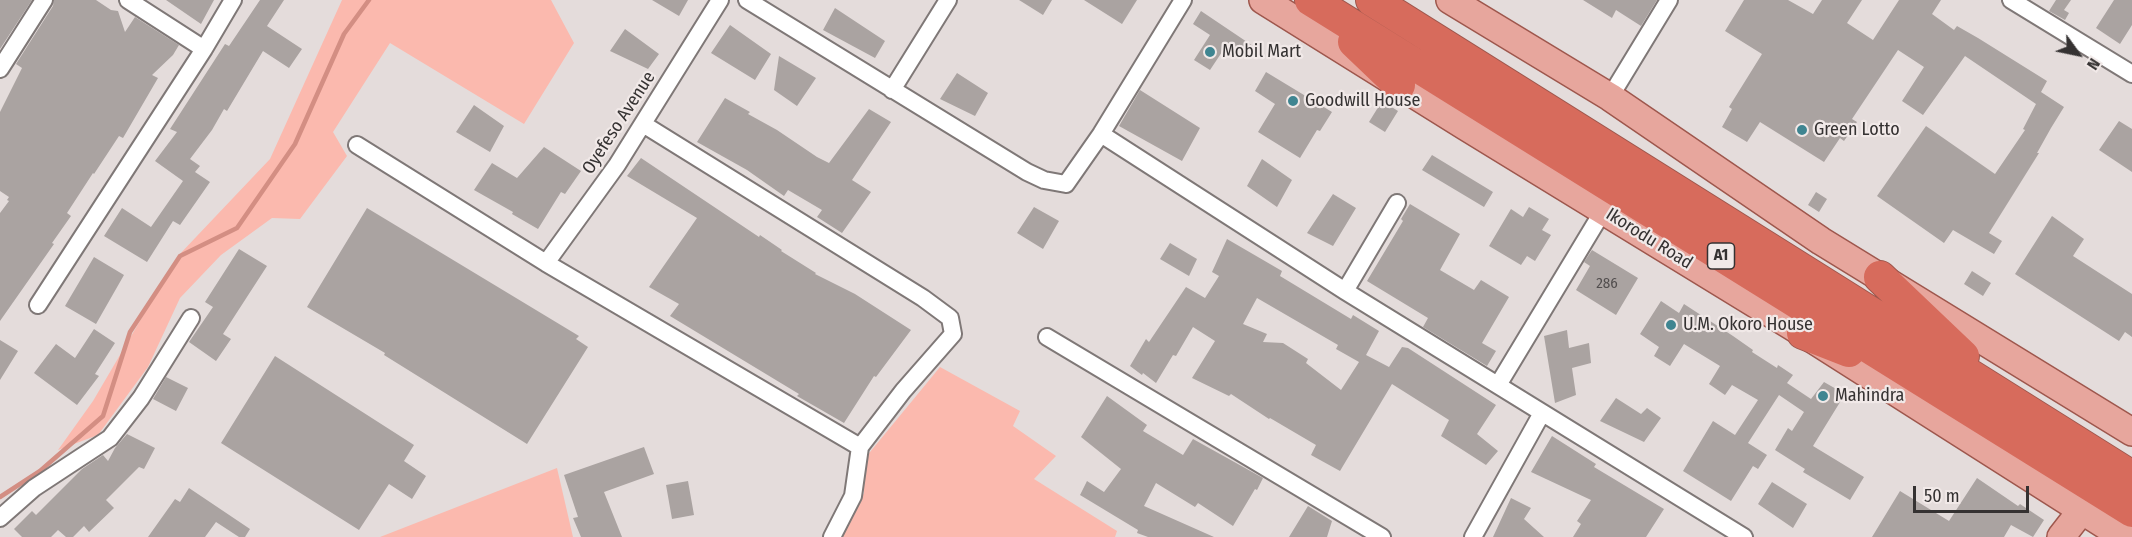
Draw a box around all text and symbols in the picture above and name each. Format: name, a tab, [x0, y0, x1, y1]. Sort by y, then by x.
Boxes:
north arrow	[2048, 24, 2108, 84]
place label: Mobil Mart	[1222, 41, 1301, 63]
marker: Mobil Mart	[1203, 45, 1217, 59]
text: N	[2083, 55, 2104, 73]
street label: Oyefeso Avenue	[578, 68, 660, 178]
place label: Goodwill House	[1305, 90, 1420, 112]
marker: Goodwill House	[1286, 94, 1300, 108]
place label: Green Lotto	[1814, 119, 1900, 141]
marker: Green Lotto	[1795, 123, 1809, 137]
street label: Ikorodu Road	[1602, 204, 1696, 274]
road number: A1	[1708, 243, 1734, 269]
house number: 286	[1596, 275, 1618, 293]
place label: U.M. Okoro House	[1683, 314, 1813, 336]
marker: U.M. Okoro House	[1664, 318, 1678, 332]
place label: Mahindra	[1835, 385, 1904, 407]
marker: Mahindra	[1816, 389, 1830, 403]
scale bar	[1916, 474, 2032, 512]
text: 50 m	[1924, 485, 1960, 507]

